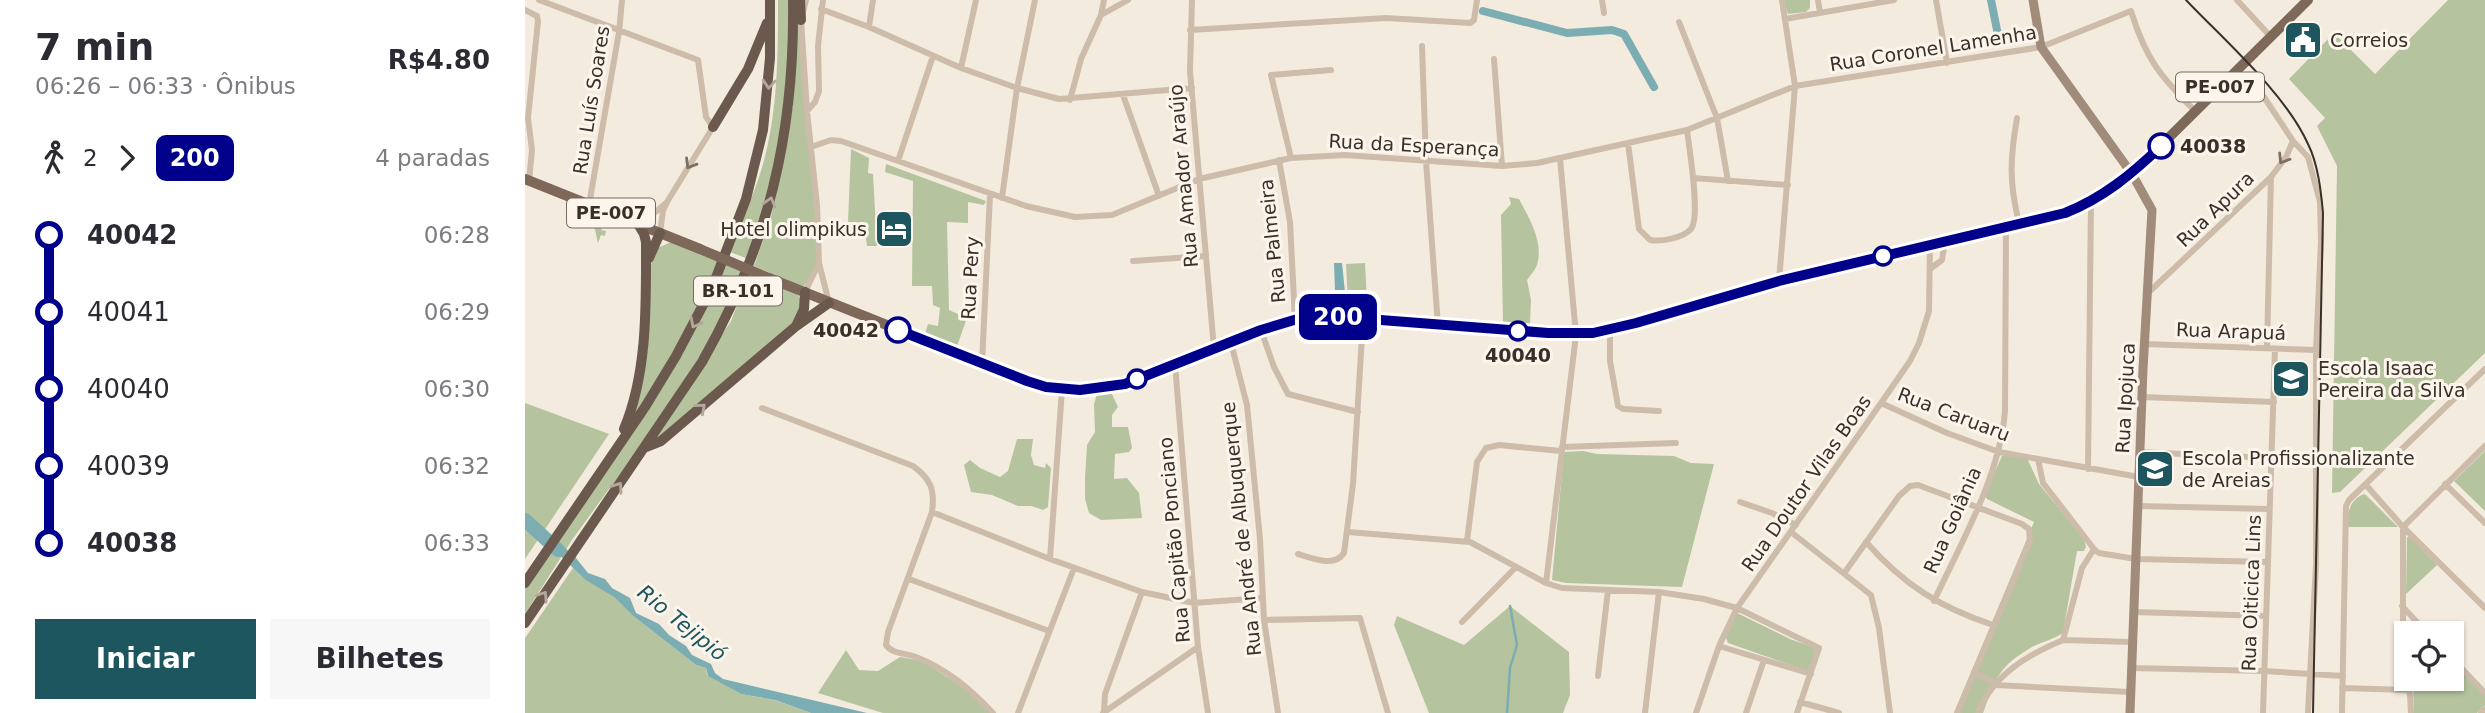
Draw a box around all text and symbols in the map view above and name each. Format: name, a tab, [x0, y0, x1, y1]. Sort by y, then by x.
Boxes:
public building icon: Correios	[2282, 19, 2324, 61]
street label: Rua Coronel Lamenha	[1828, 21, 2038, 75]
street label: Rua Luís Soares	[568, 24, 614, 176]
text: 7 min	[35, 25, 154, 69]
place label: Correios	[2330, 29, 2408, 51]
text: R$4.80	[388, 45, 490, 75]
road number: PE-007	[2176, 72, 2264, 102]
text: 06:26 – 06:33 · Ônibus	[35, 73, 296, 99]
one-way arrow	[761, 79, 776, 90]
street label: Rua Amador Araújo	[1164, 83, 1202, 269]
street label: Rua da Esperança	[1328, 130, 1500, 160]
marker: 40038	[2148, 133, 2174, 159]
place label: 40038	[2180, 135, 2246, 157]
icon: walk	[35, 139, 73, 177]
icon: forward	[108, 139, 146, 177]
text: 200	[170, 144, 220, 172]
text: 2	[83, 145, 98, 171]
text: 4 paradas	[375, 145, 490, 171]
one-way arrow	[2278, 152, 2291, 165]
one-way arrow	[685, 157, 698, 170]
street label: Rua Apura	[2172, 167, 2258, 251]
street label: Rua Palmeira	[1255, 178, 1289, 304]
one-way arrow	[762, 196, 777, 208]
road number: PE-007	[567, 198, 655, 228]
hotel icon: Hotel olimpikus	[873, 208, 915, 250]
place label: Hotel olimpikus	[720, 218, 867, 240]
text: 40042	[87, 220, 177, 250]
text: 06:28	[424, 222, 490, 248]
street label: Rua Pery	[957, 236, 983, 320]
unlabelled marker	[1873, 246, 1893, 266]
road number: BR-101	[694, 276, 782, 306]
line badge: 200	[1298, 294, 1378, 340]
text: 40041	[87, 297, 170, 327]
text: 06:29	[424, 299, 490, 325]
text: 200	[1313, 303, 1363, 331]
one-way arrow	[689, 316, 703, 329]
marker: 40042	[885, 317, 911, 343]
street label: Rua Arapuá	[2176, 318, 2286, 344]
place label: 40042	[813, 319, 879, 341]
marker: 40040	[1508, 321, 1528, 341]
street label: Rua Ipojuca	[2111, 342, 2139, 454]
place label: 40040	[1485, 344, 1551, 366]
place label: Escola Isaac Pereira da Silva	[2318, 357, 2466, 401]
school or university icon: Escola Isaac Pereira da Silva	[2270, 358, 2312, 400]
unlabelled marker	[1127, 369, 1147, 389]
text: 40040	[87, 374, 170, 404]
text: 06:30	[424, 376, 490, 402]
street label: Rua Caruaru	[1895, 383, 2013, 445]
street label: Rua Doutor Vilas Boas	[1737, 391, 1875, 575]
street label: Rua André de Albuquerque	[1217, 401, 1265, 657]
one-way arrow	[693, 404, 706, 416]
street label: Rua Capitão Ponciano	[1154, 436, 1194, 644]
place label: Escola Profissionalizante de Areias	[2182, 447, 2415, 491]
school or university icon: Escola Profissionalizante de Areias	[2134, 448, 2176, 490]
text: 40039	[87, 451, 170, 481]
text: 06:32	[424, 453, 490, 479]
street label: Rua Goiânia	[1919, 463, 1985, 577]
one-way arrow	[610, 482, 622, 495]
street label: Rua Oiticica Lins	[2237, 514, 2265, 672]
text: 40038	[87, 528, 177, 558]
text: 06:33	[424, 530, 490, 556]
water label: Rio Tejipió	[633, 580, 731, 666]
one-way arrow	[535, 591, 548, 604]
button: Iniciar	[35, 619, 256, 699]
button: Bilhetes	[270, 619, 490, 699]
map controls	[2394, 621, 2464, 691]
button: locate	[2394, 621, 2464, 691]

